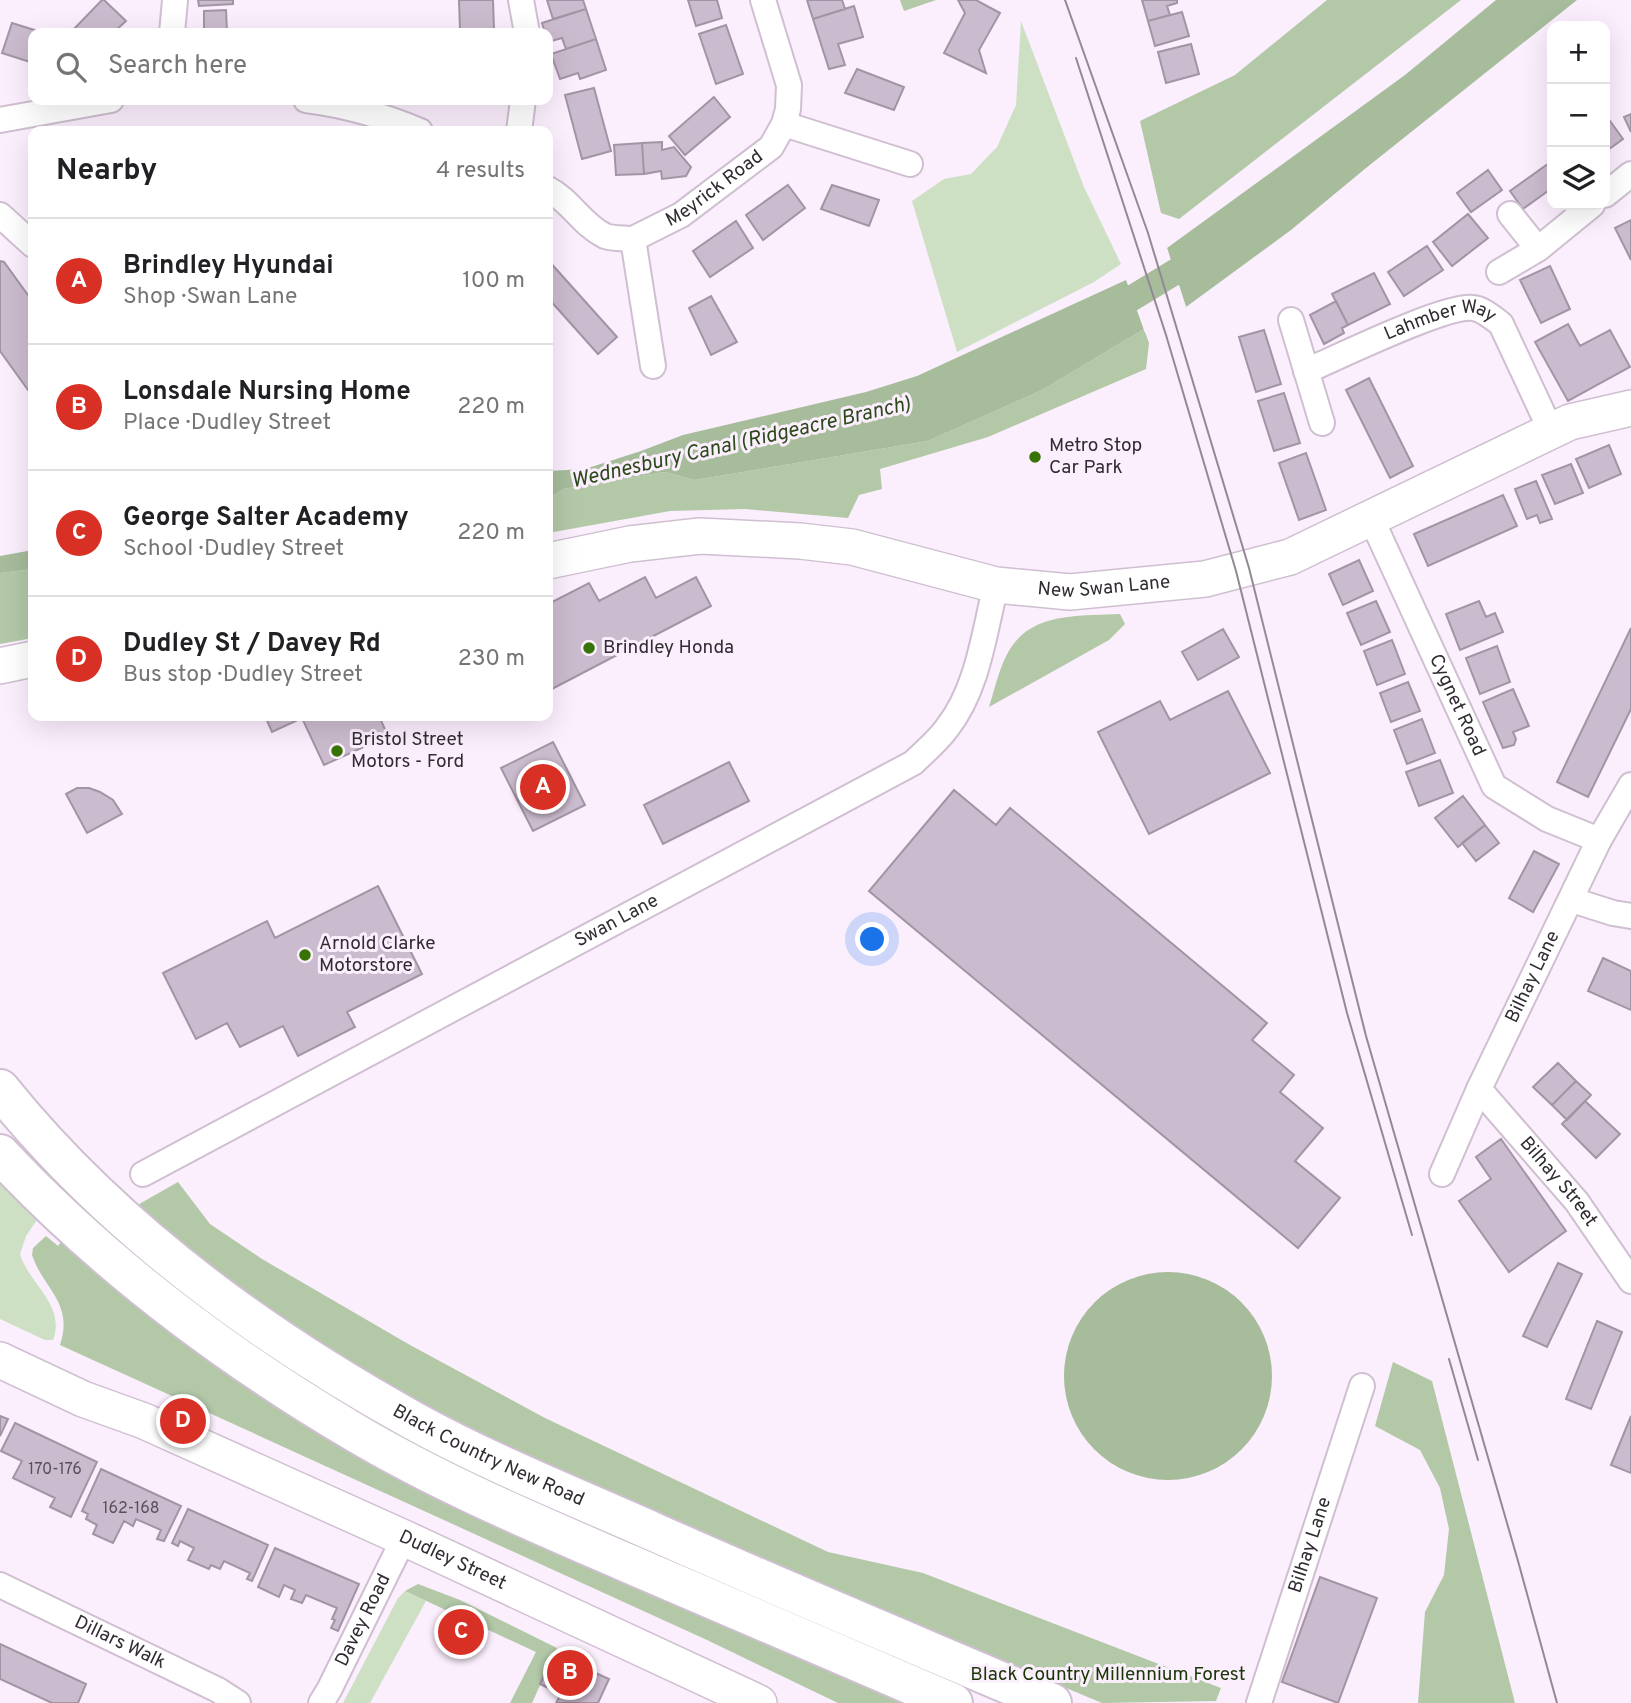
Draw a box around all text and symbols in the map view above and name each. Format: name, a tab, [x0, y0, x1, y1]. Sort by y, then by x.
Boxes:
map controls	[1547, 21, 1610, 210]
button: +	[1547, 21, 1610, 84]
search box	[28, 28, 553, 105]
icon: search	[52, 48, 90, 86]
text: Search here	[108, 50, 247, 83]
button: −	[1547, 84, 1610, 147]
street label: Meyrick Road	[662, 145, 768, 233]
button: layers	[1547, 147, 1610, 210]
text: Nearby	[56, 153, 157, 190]
text: 4 results	[436, 157, 525, 186]
text: Brindley Hyundai	[123, 250, 334, 283]
text: A	[71, 267, 87, 296]
text: 100 m	[462, 267, 525, 296]
text: Shop · Swan Lane	[123, 283, 297, 312]
street label: Lahmber Way	[1381, 296, 1501, 347]
text: Lonsdale Nursing Home	[123, 376, 411, 409]
water label: Wednesbury Canal (Ridgeacre Branch)	[569, 391, 913, 495]
text: B	[71, 393, 87, 422]
text: 220 m	[457, 393, 525, 422]
text: Place · Dudley Street	[123, 409, 331, 438]
place label: Metro Stop Car Park	[1049, 434, 1142, 480]
marker: Metro Stop Car Park	[1027, 449, 1043, 465]
text: George Salter Academy	[123, 502, 409, 535]
text: C	[72, 519, 86, 548]
text: 220 m	[457, 519, 525, 548]
text: School · Dudley Street	[123, 535, 344, 564]
street label: New Swan Lane	[1036, 570, 1171, 604]
text: Dudley St / Davey Rd	[123, 628, 381, 661]
place label: Brindley Honda	[603, 636, 734, 660]
marker: Brindley Honda	[581, 640, 597, 656]
text: D	[71, 645, 87, 674]
text: 230 m	[458, 645, 525, 674]
street label: Cygnet Road	[1423, 650, 1491, 760]
text: Bus stop · Dudley Street	[123, 661, 363, 690]
place label: Bristol Street Motors - Ford	[351, 728, 464, 774]
marker: Bristol Street Motors - Ford	[329, 743, 345, 759]
pin: A	[520, 761, 566, 813]
street label: Swan Lane	[571, 889, 663, 953]
your location	[855, 922, 889, 956]
street label: Bilhay Lane	[1501, 927, 1565, 1027]
place label: Arnold Clarke Motorstore	[319, 932, 435, 978]
marker: Arnold Clarke Motorstore	[297, 947, 313, 963]
street label: Bilhay Street	[1514, 1132, 1602, 1231]
pin: D	[160, 1395, 206, 1447]
street label: Black Country New Road	[388, 1399, 588, 1512]
house number: 170-176	[28, 1460, 82, 1480]
street label: Bilhay Lane	[1283, 1494, 1337, 1596]
house number: 162-168	[103, 1499, 160, 1519]
street label: Dudley Street	[395, 1525, 510, 1596]
street label: Davey Road	[330, 1570, 396, 1671]
pin: C	[438, 1606, 484, 1658]
street label: Dillars Walk	[70, 1610, 170, 1675]
pin: B	[547, 1647, 593, 1699]
park label: Black Country Millennium Forest	[970, 1663, 1246, 1687]

